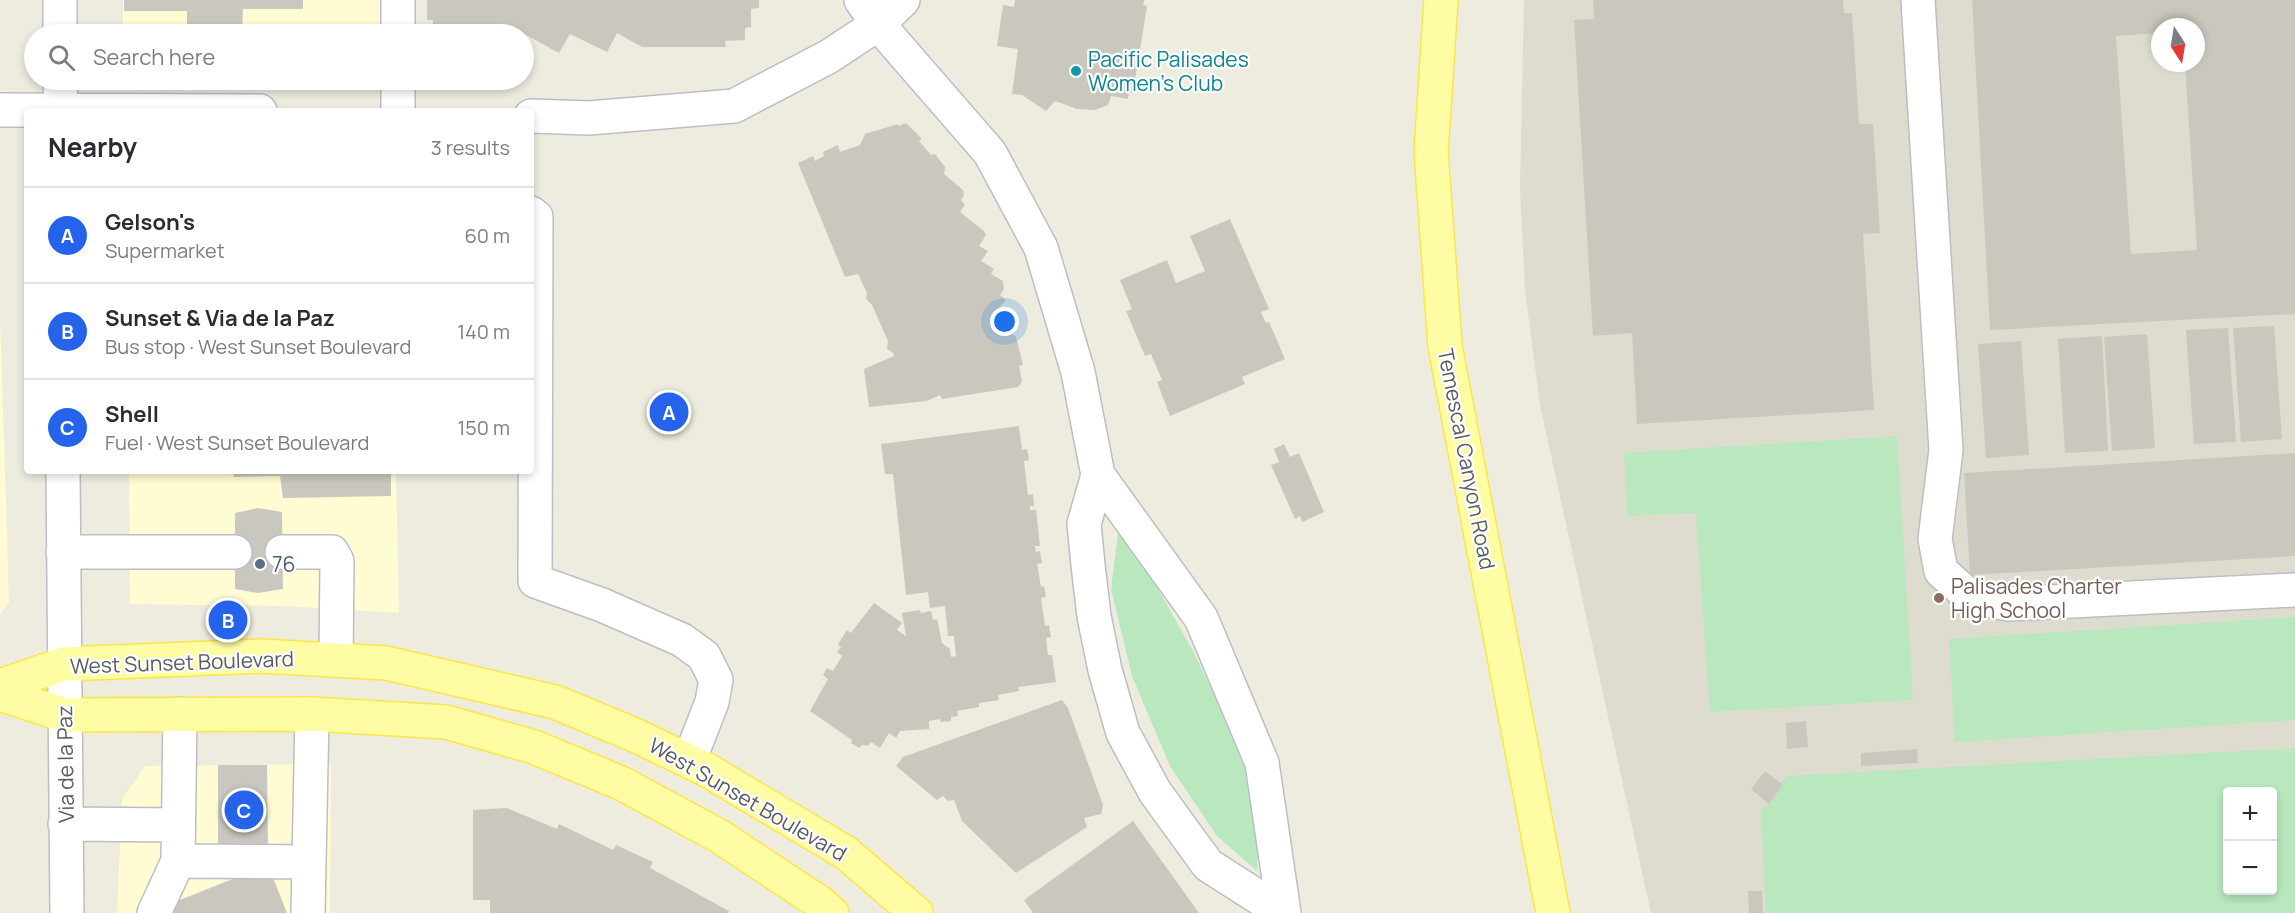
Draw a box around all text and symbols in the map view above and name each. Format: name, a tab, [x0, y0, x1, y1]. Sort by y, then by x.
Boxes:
north arrow	[2151, 18, 2205, 72]
search box	[24, 24, 534, 90]
icon: search	[45, 41, 78, 74]
text: Search here	[93, 42, 215, 72]
place label: Pacific Palisades Women's Club	[1088, 45, 1249, 97]
marker: Pacific Palisades Women's Club	[1069, 64, 1083, 78]
text: Nearby	[48, 129, 137, 165]
text: 3 results	[431, 134, 510, 161]
text: Gelson's	[105, 207, 195, 237]
text: A	[61, 222, 74, 249]
text: 60 m	[464, 222, 510, 249]
text: Supermarket	[105, 237, 225, 264]
text: Sunset & Via de la Paz	[105, 303, 335, 333]
your location	[990, 307, 1019, 336]
text: B	[61, 318, 74, 345]
text: 140 m	[457, 318, 510, 345]
text: Bus stop · West Sunset Boulevard	[105, 333, 411, 360]
street label: Temescal Canyon Road	[1432, 346, 1502, 572]
pin: A	[650, 390, 688, 434]
text: Shell	[105, 399, 159, 429]
text: C	[60, 414, 75, 441]
text: 150 m	[457, 414, 510, 441]
text: Fuel · West Sunset Boulevard	[105, 429, 369, 456]
place label: 76	[272, 550, 296, 578]
marker: 76	[253, 557, 267, 571]
place label: Palisades Charter High School	[1951, 572, 2122, 624]
marker: Palisades Charter High School	[1932, 591, 1946, 605]
pin: B	[208, 598, 248, 642]
street label: West Sunset Boulevard	[70, 644, 294, 680]
street label: Via de la Paz	[50, 705, 80, 823]
street label: West Sunset Boulevard	[644, 731, 852, 867]
map controls	[2223, 787, 2277, 895]
button: +	[2223, 787, 2277, 841]
pin: C	[224, 788, 264, 832]
button: −	[2223, 841, 2277, 895]

